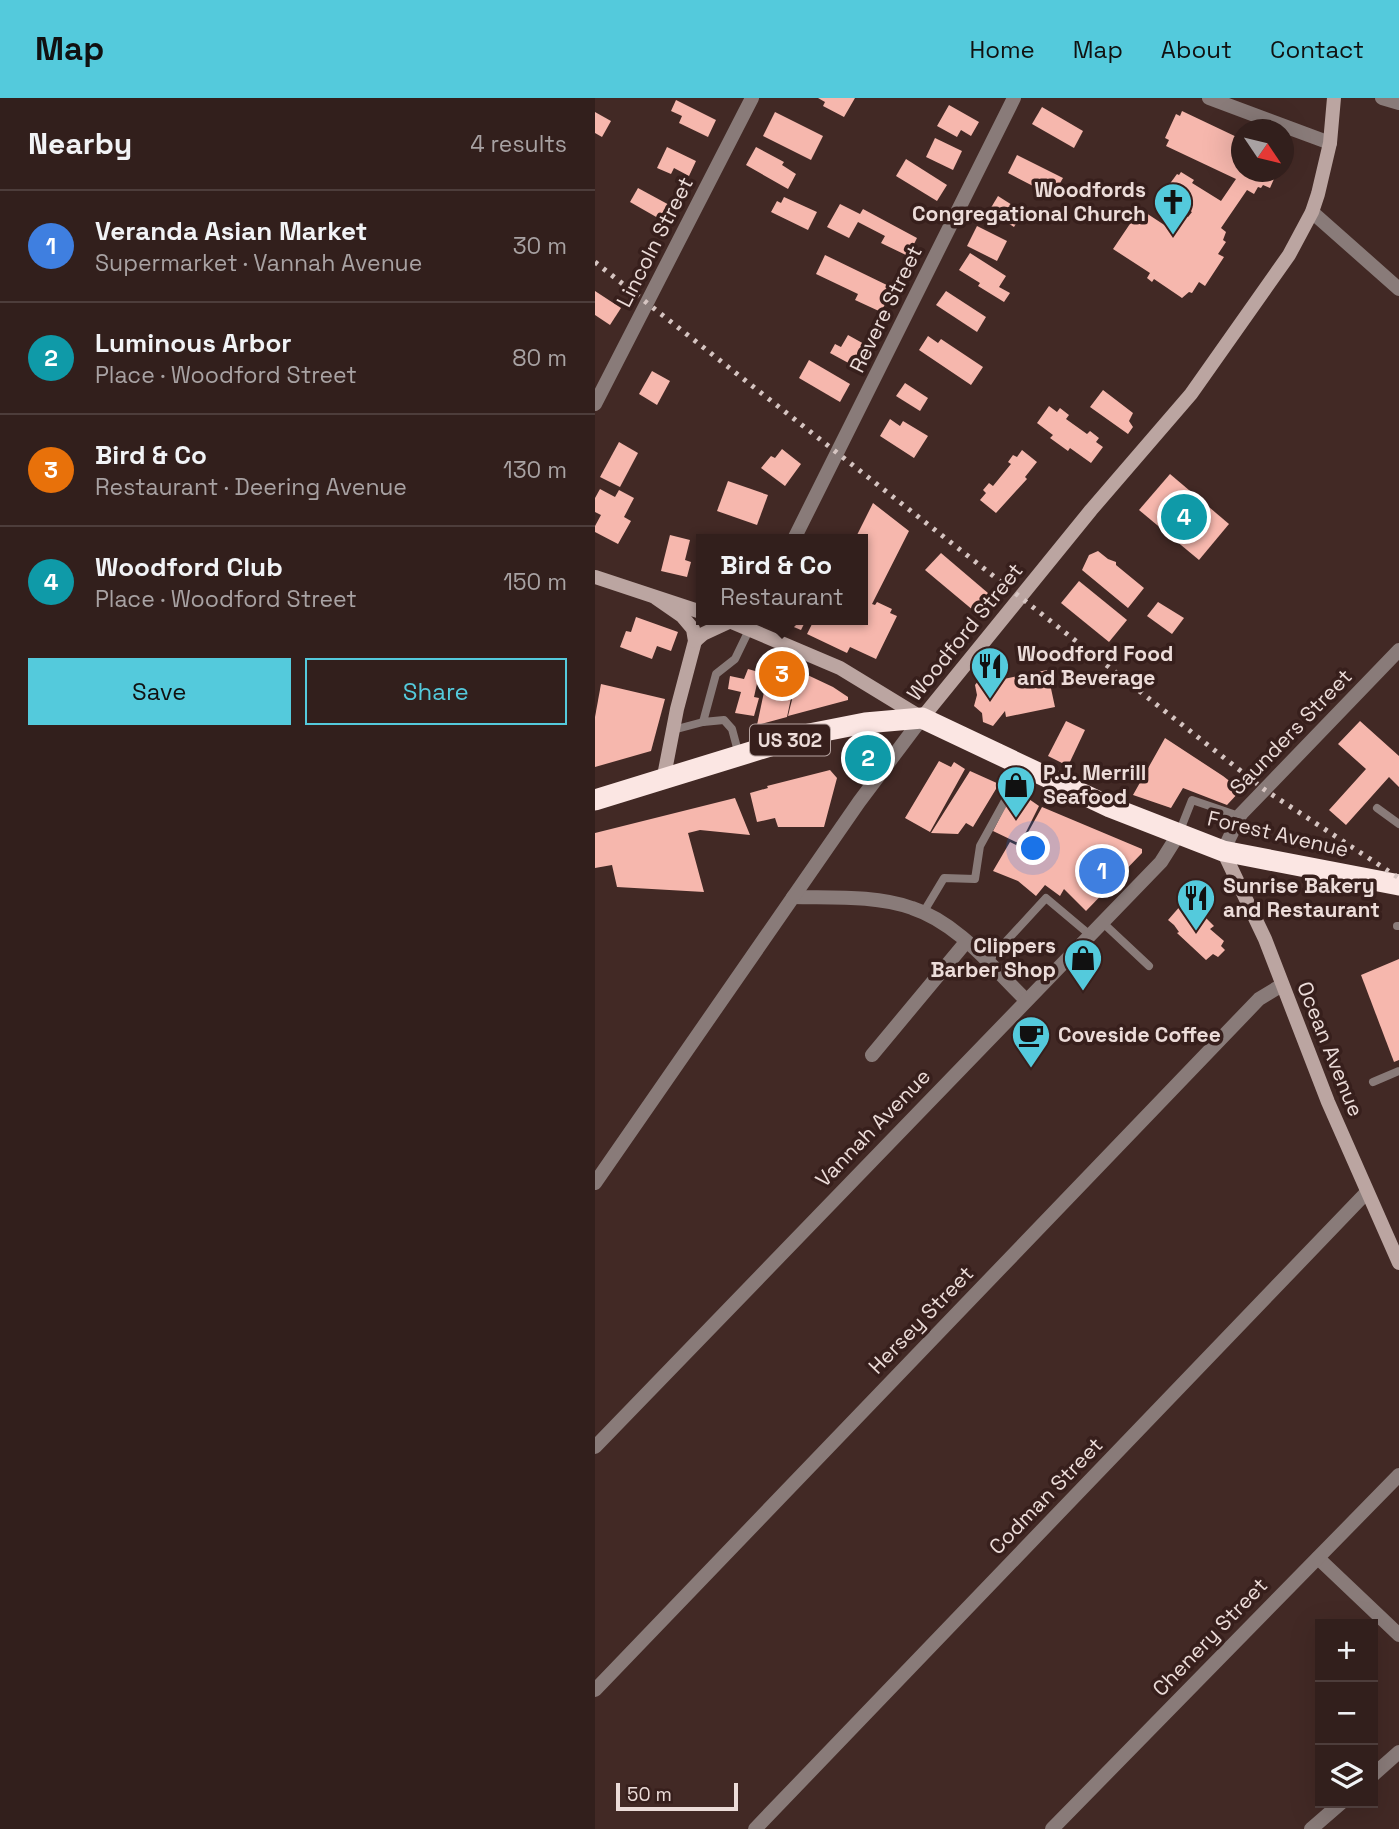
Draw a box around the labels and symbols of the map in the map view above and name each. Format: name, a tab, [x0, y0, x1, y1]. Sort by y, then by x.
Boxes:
north arrow	[1231, 119, 1294, 182]
street label: Lincoln Street	[610, 172, 699, 311]
place label: Woodfords Congregational Church	[912, 176, 1146, 227]
church icon: Woodfords Congregational Church	[1152, 181, 1194, 236]
street label: Revere Street	[843, 241, 928, 377]
pin: 4	[1161, 491, 1207, 543]
street label: Woodford Street	[901, 557, 1029, 706]
place label: Woodford Food and Beverage	[1017, 640, 1173, 691]
restaurant icon: Woodford Food and Beverage	[969, 645, 1011, 700]
pin: 3	[759, 648, 805, 700]
street label: Saunders Street	[1224, 663, 1358, 800]
road number: US 302	[750, 724, 830, 755]
pin: 2	[845, 732, 891, 784]
place label: P.J. Merrill Seafood	[1043, 759, 1146, 810]
shop icon: P.J. Merrill Seafood	[995, 764, 1037, 819]
street label: Forest Avenue	[1205, 804, 1351, 863]
your location	[1016, 831, 1050, 865]
pin: 1	[1079, 845, 1125, 897]
place label: Sunrise Bakery and Restaurant	[1223, 872, 1380, 923]
restaurant icon: Sunrise Bakery and Restaurant	[1175, 877, 1217, 932]
place label: Clippers Barber Shop	[931, 932, 1056, 983]
shop icon: Clippers Barber Shop	[1062, 937, 1104, 992]
street label: Ocean Avenue	[1291, 977, 1370, 1120]
cafe icon: Coveside Coffee	[1010, 1014, 1052, 1069]
place label: Coveside Coffee	[1058, 1021, 1221, 1048]
street label: Vannah Avenue	[809, 1063, 936, 1193]
street label: Hersey Street	[862, 1260, 979, 1379]
street label: Codman Street	[983, 1431, 1108, 1560]
street label: Chenery Street	[1146, 1572, 1273, 1702]
scale bar	[616, 1780, 739, 1812]

